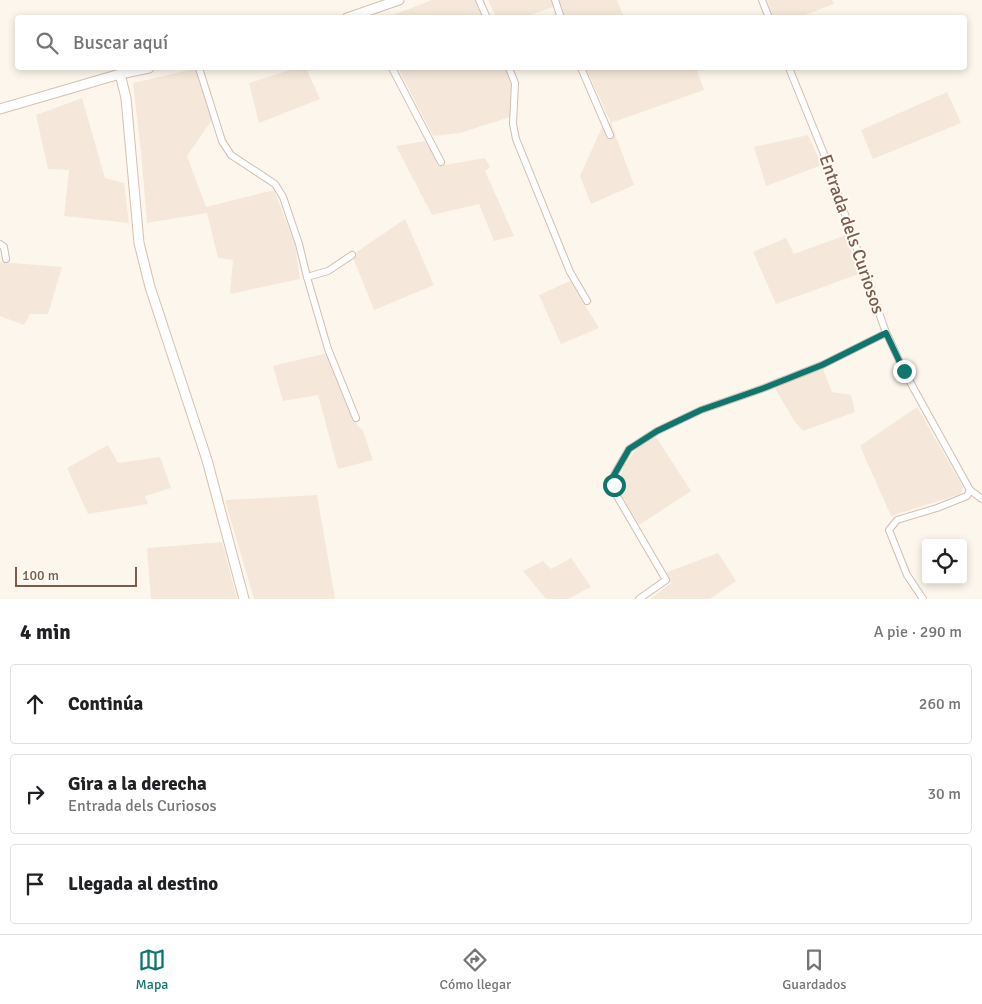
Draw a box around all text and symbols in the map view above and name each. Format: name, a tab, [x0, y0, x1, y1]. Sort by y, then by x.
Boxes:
search box	[15, 15, 967, 70]
icon: search	[33, 29, 61, 57]
text: Buscar aquí	[73, 31, 168, 55]
street label: Entrada dels Curiosos	[814, 151, 890, 317]
route end	[893, 360, 916, 383]
route start	[603, 474, 626, 497]
map controls	[922, 539, 967, 584]
button: locate	[922, 539, 967, 584]
scale bar	[15, 564, 138, 587]
text: 100 m	[22, 567, 59, 584]
text: 4 min	[20, 619, 71, 645]
text: A pie · 290 m	[874, 622, 962, 642]
icon: ahead	[21, 690, 49, 718]
text: Continúa	[68, 692, 143, 716]
text: 260 m	[919, 694, 961, 714]
text: Gira a la derecha	[68, 772, 207, 796]
icon: right	[21, 780, 49, 808]
text: 30 m	[927, 784, 961, 804]
text: Entrada dels Curiosos	[68, 796, 217, 816]
icon: arrive	[21, 870, 49, 898]
text: Llegada al destino	[68, 872, 218, 896]
tab: Mapa	[136, 946, 168, 993]
tab: Cómo llegar	[440, 946, 511, 993]
tab: Guardados	[782, 946, 846, 993]

